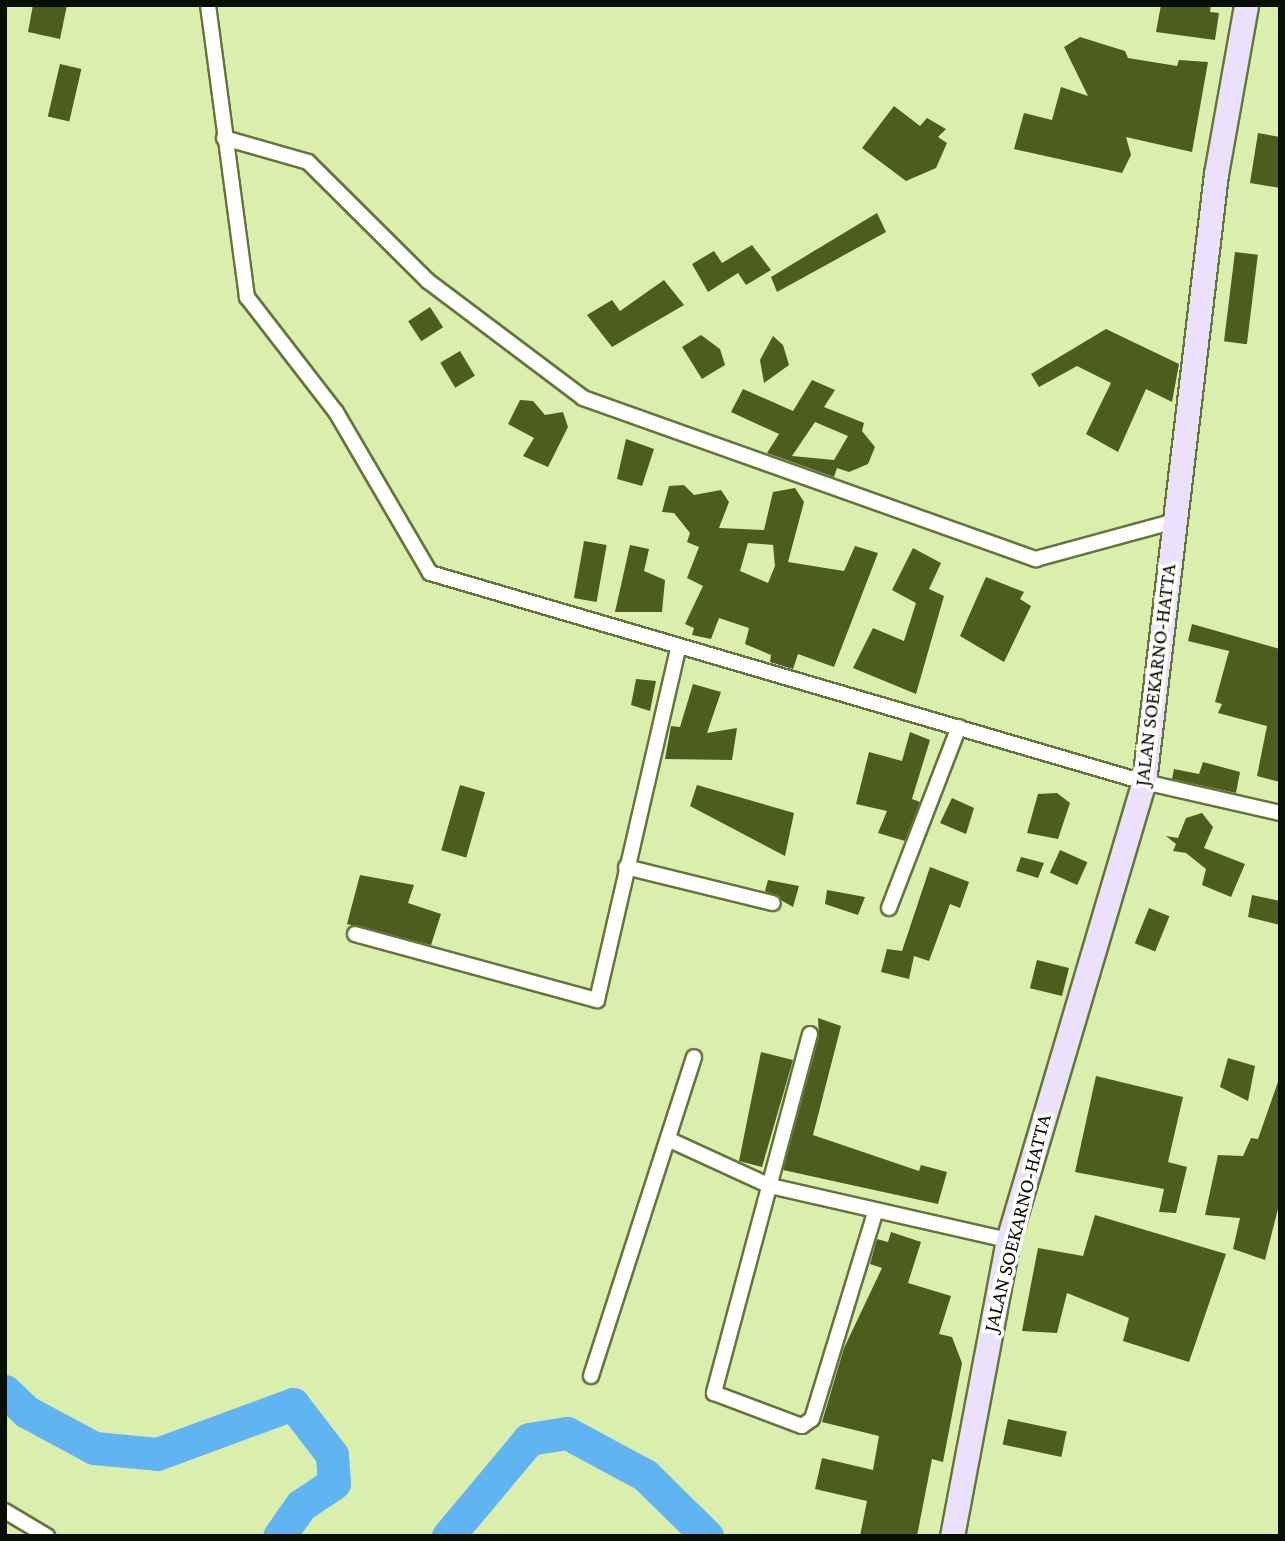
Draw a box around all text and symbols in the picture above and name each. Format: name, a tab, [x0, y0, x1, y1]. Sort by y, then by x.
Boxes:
street label: JALAN SOEKARNO-HATTA	[1129, 562, 1181, 788]
street label: JALAN SOEKARNO-HATTA	[978, 1111, 1056, 1335]

